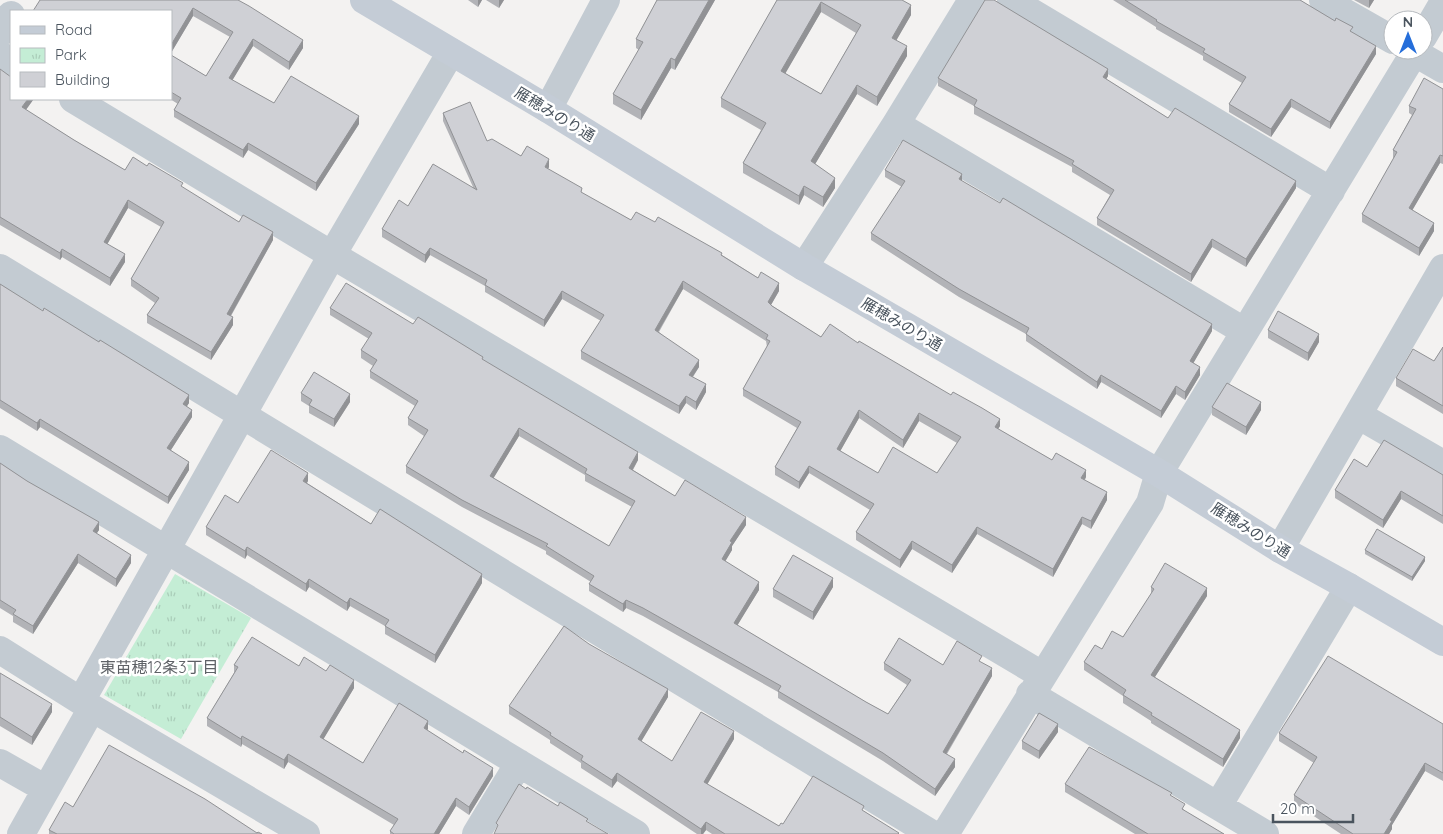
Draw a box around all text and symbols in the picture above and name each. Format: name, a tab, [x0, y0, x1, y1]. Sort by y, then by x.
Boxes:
legend	[10, 10, 172, 100]
north arrow	[1383, 10, 1433, 60]
text: N	[1403, 13, 1413, 31]
text: Road	[55, 20, 92, 39]
text: Park	[55, 45, 87, 64]
text: Building	[55, 70, 110, 89]
street label: 雁穂みのり通	[512, 83, 598, 145]
street label: 雁穂みのり通	[858, 293, 946, 355]
street label: 雁穂みのり通	[1208, 498, 1294, 562]
district label: 東苗穂12条3丁目	[99, 657, 219, 677]
scale bar	[1273, 792, 1353, 824]
text: 20 m	[1280, 799, 1315, 818]

